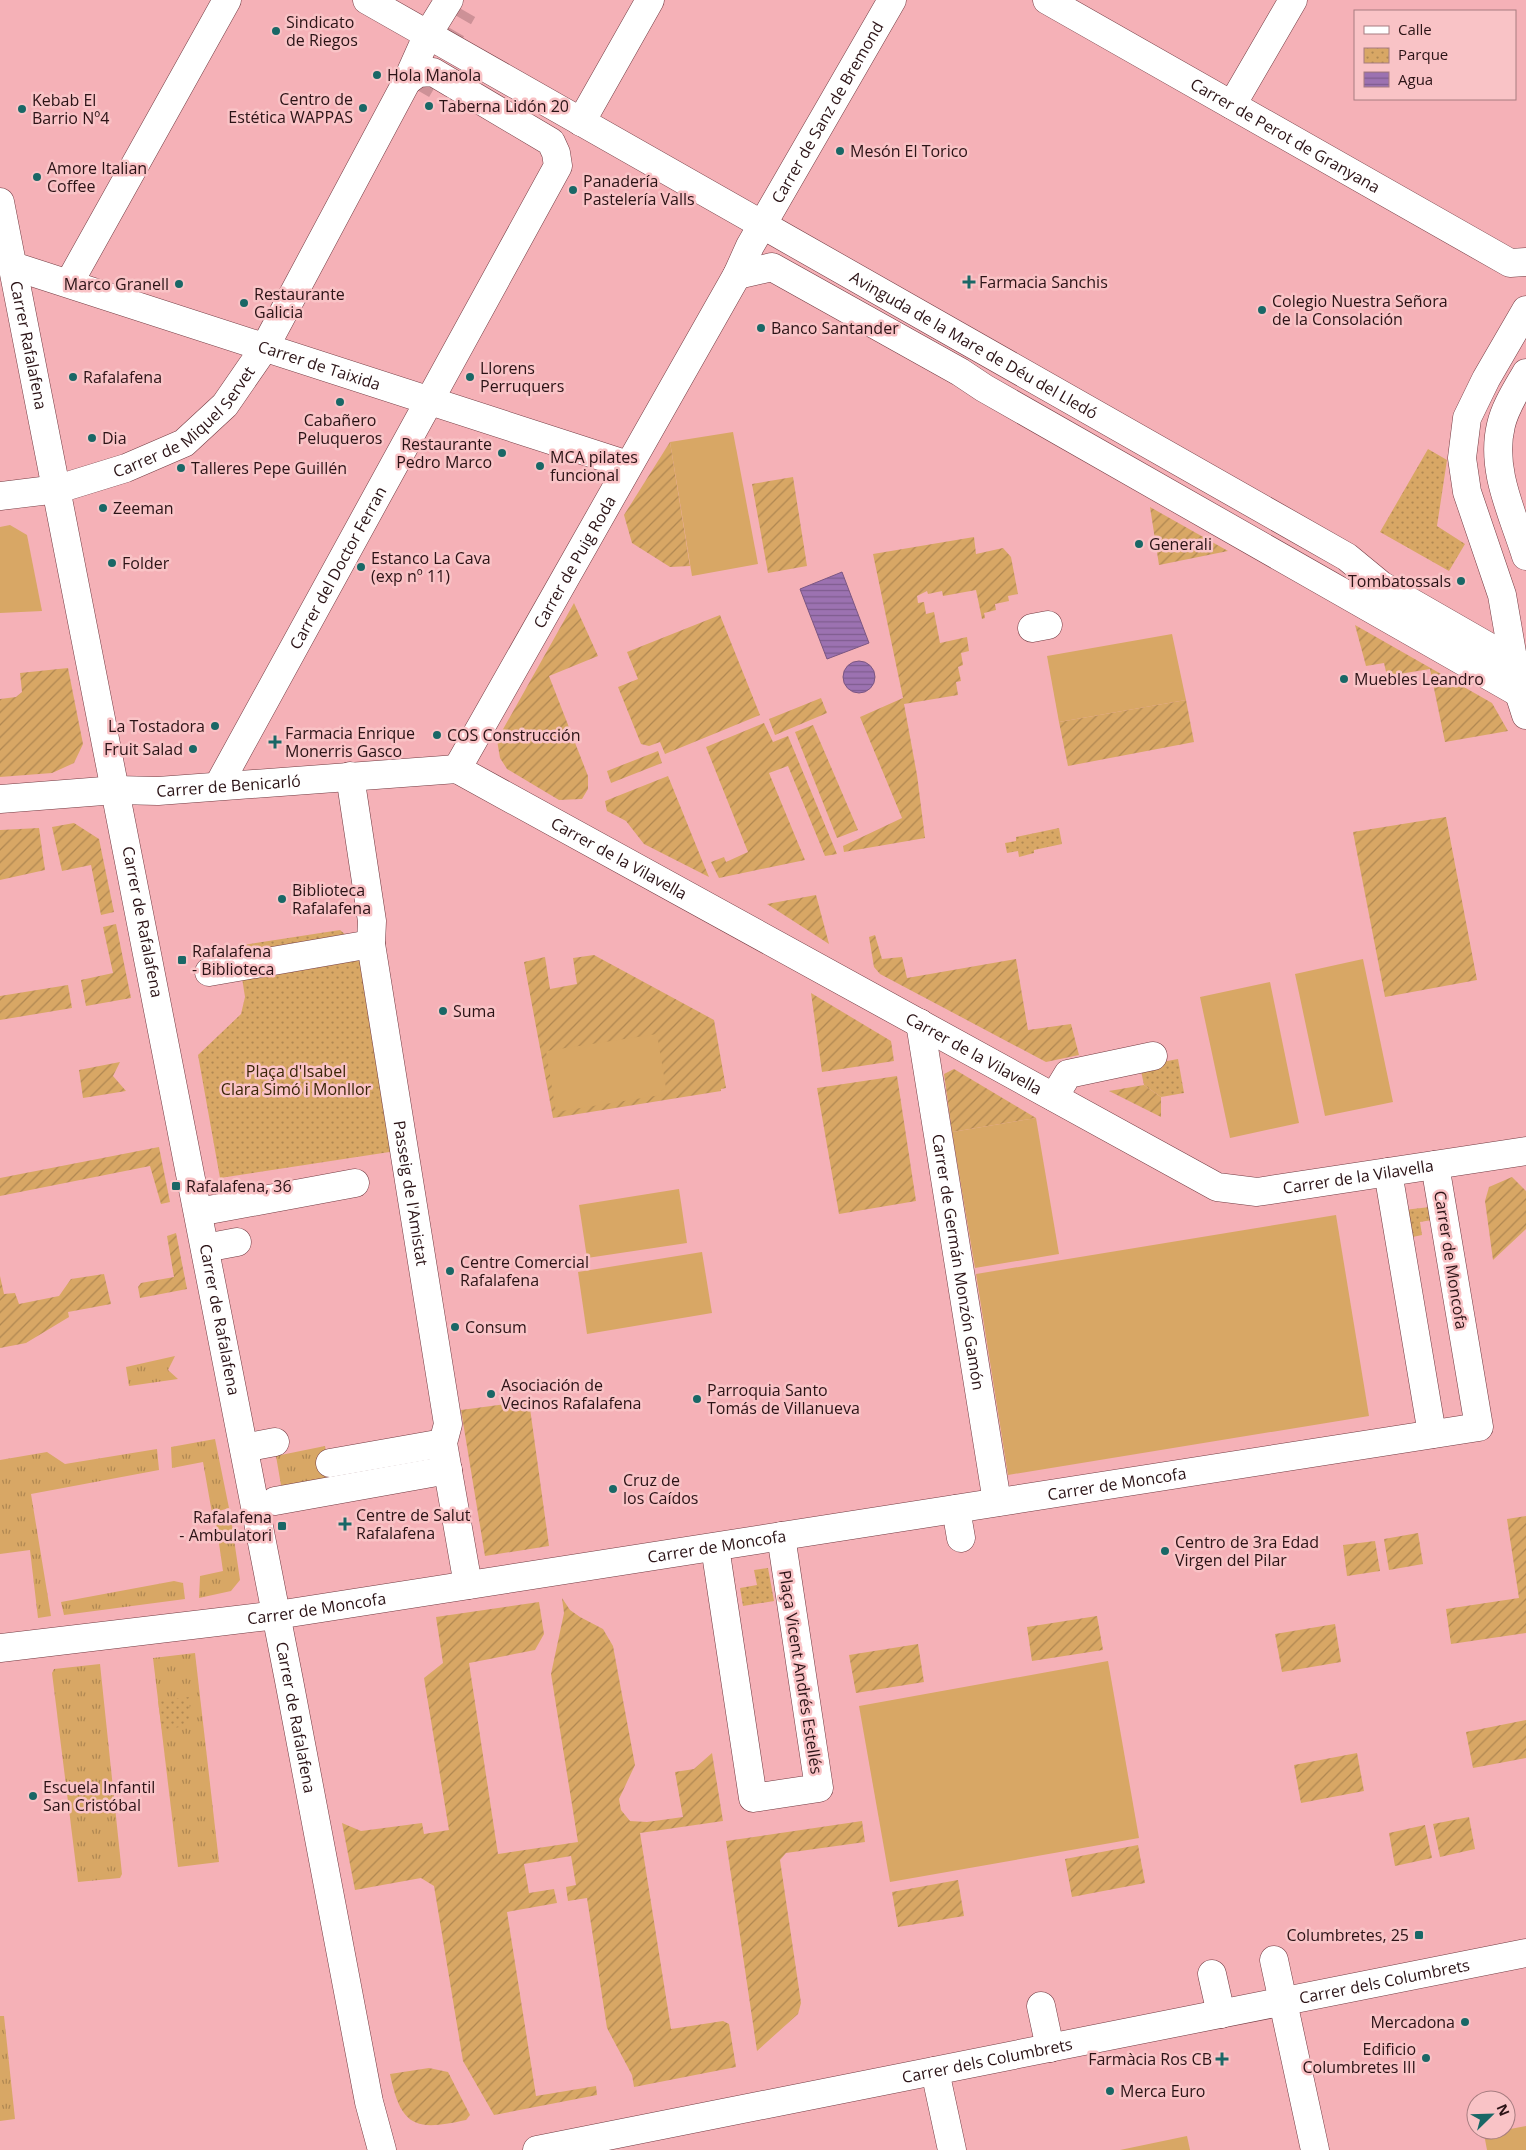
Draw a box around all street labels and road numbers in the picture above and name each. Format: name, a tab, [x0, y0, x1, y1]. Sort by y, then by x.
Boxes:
street label: Carrer de Sanz de Bremond	[766, 17, 888, 207]
street label: Carrer de Perot de Granyana	[1186, 73, 1384, 198]
street label: Avinguda de la Mare de Déu del Lledó	[846, 266, 1102, 424]
street label: Carrer Rafalafena	[5, 279, 52, 411]
street label: Carrer de Taixida	[255, 335, 383, 395]
street label: Carrer de Miquel Servet	[110, 362, 260, 482]
street label: Carrer del Doctor Ferran	[284, 482, 391, 653]
street label: Carrer de Puig Roda	[528, 492, 621, 632]
street label: Carrer de Benicarló	[156, 770, 301, 802]
street label: Carrer de la Vilavella	[547, 812, 691, 904]
street label: Carrer de Rafalafena	[117, 844, 168, 999]
street label: Carrer de la Vilavella	[902, 1007, 1046, 1100]
street label: Passeig de l'Amistat	[388, 1119, 434, 1268]
street label: Carrer de Germán Monzón Gamón	[927, 1132, 990, 1392]
street label: Carrer de la Vilavella	[1281, 1154, 1435, 1199]
street label: Carrer de Moncofa	[1429, 1189, 1473, 1331]
street label: Carrer de Rafalafena	[195, 1242, 245, 1397]
street label: Carrer de Moncofa	[1046, 1462, 1188, 1505]
street label: Carrer de Moncofa	[646, 1525, 788, 1568]
street label: Plaça Vicent Andrés Estellés	[774, 1569, 828, 1775]
street label: Carrer de Moncofa	[246, 1587, 387, 1629]
street label: Carrer de Rafalafena	[271, 1640, 321, 1795]
street label: Carrer dels Columbrets	[1297, 1953, 1472, 2009]
street label: Carrer dels Columbrets	[900, 2033, 1074, 2088]

